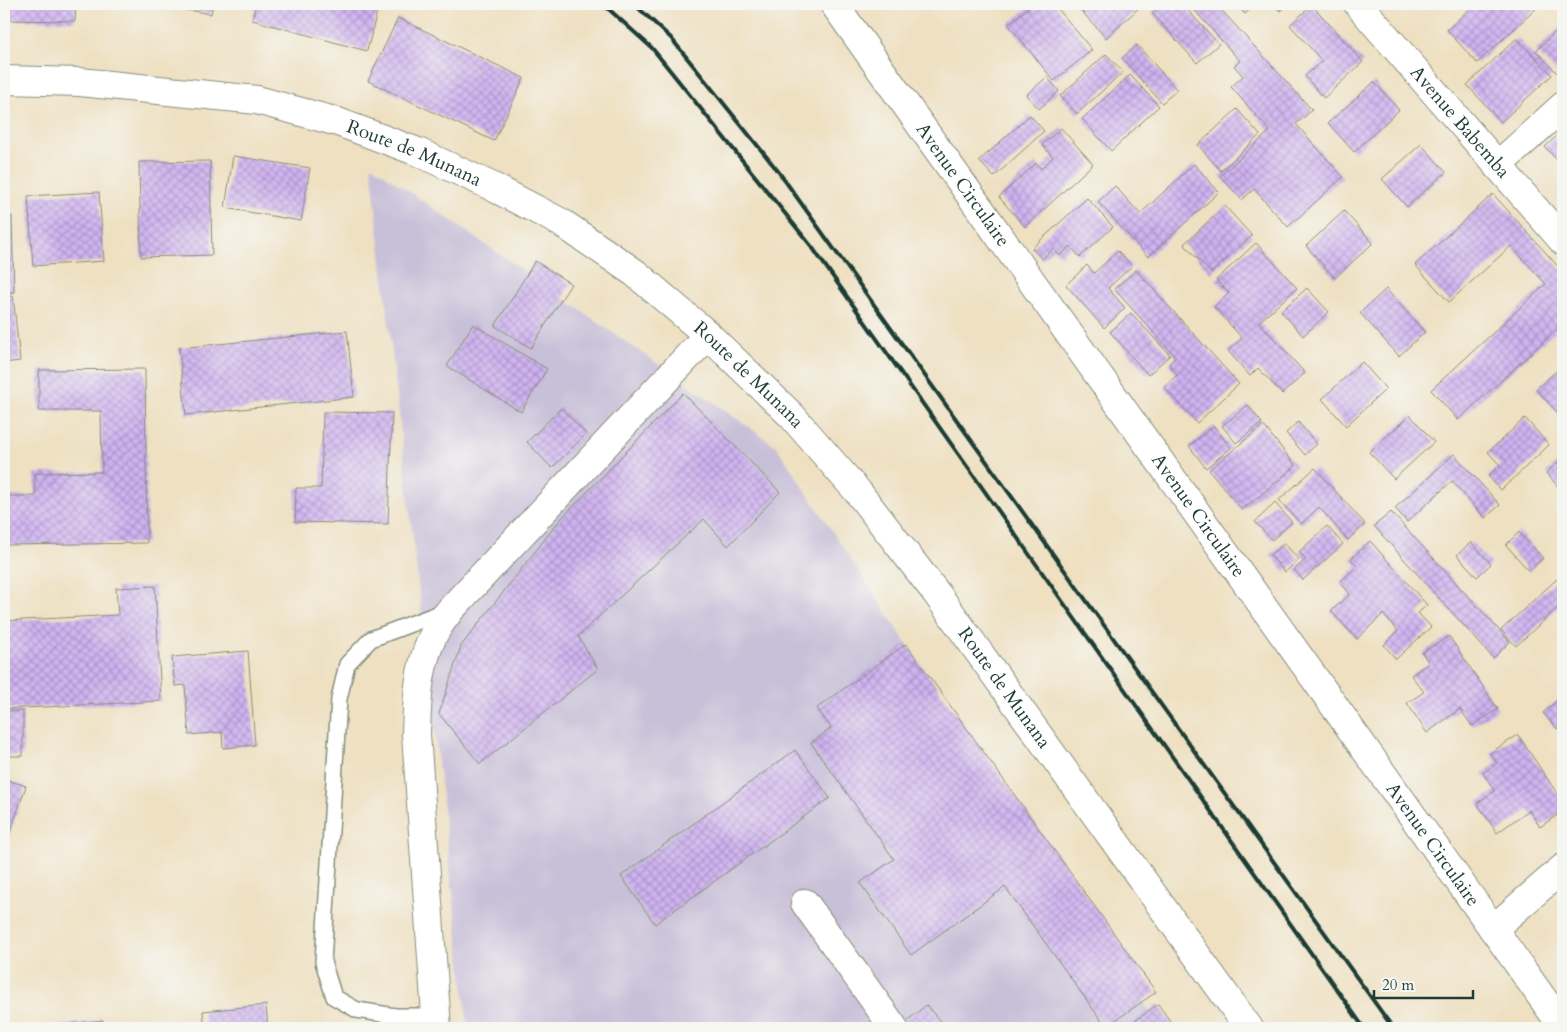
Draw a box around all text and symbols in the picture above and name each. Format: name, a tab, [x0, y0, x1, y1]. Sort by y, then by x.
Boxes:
street label: Avenue Babemba	[1404, 60, 1516, 184]
street label: Route de Munana	[343, 113, 486, 193]
street label: Avenue Circulaire	[910, 118, 1016, 252]
street label: Route de Munana	[688, 315, 810, 434]
street label: Avenue Circulaire	[1145, 448, 1252, 583]
street label: Route de Munana	[952, 622, 1057, 754]
street label: Avenue Circulaire	[1380, 777, 1486, 912]
scale bar	[1374, 967, 1473, 999]
text: 20 m	[1382, 975, 1414, 995]

